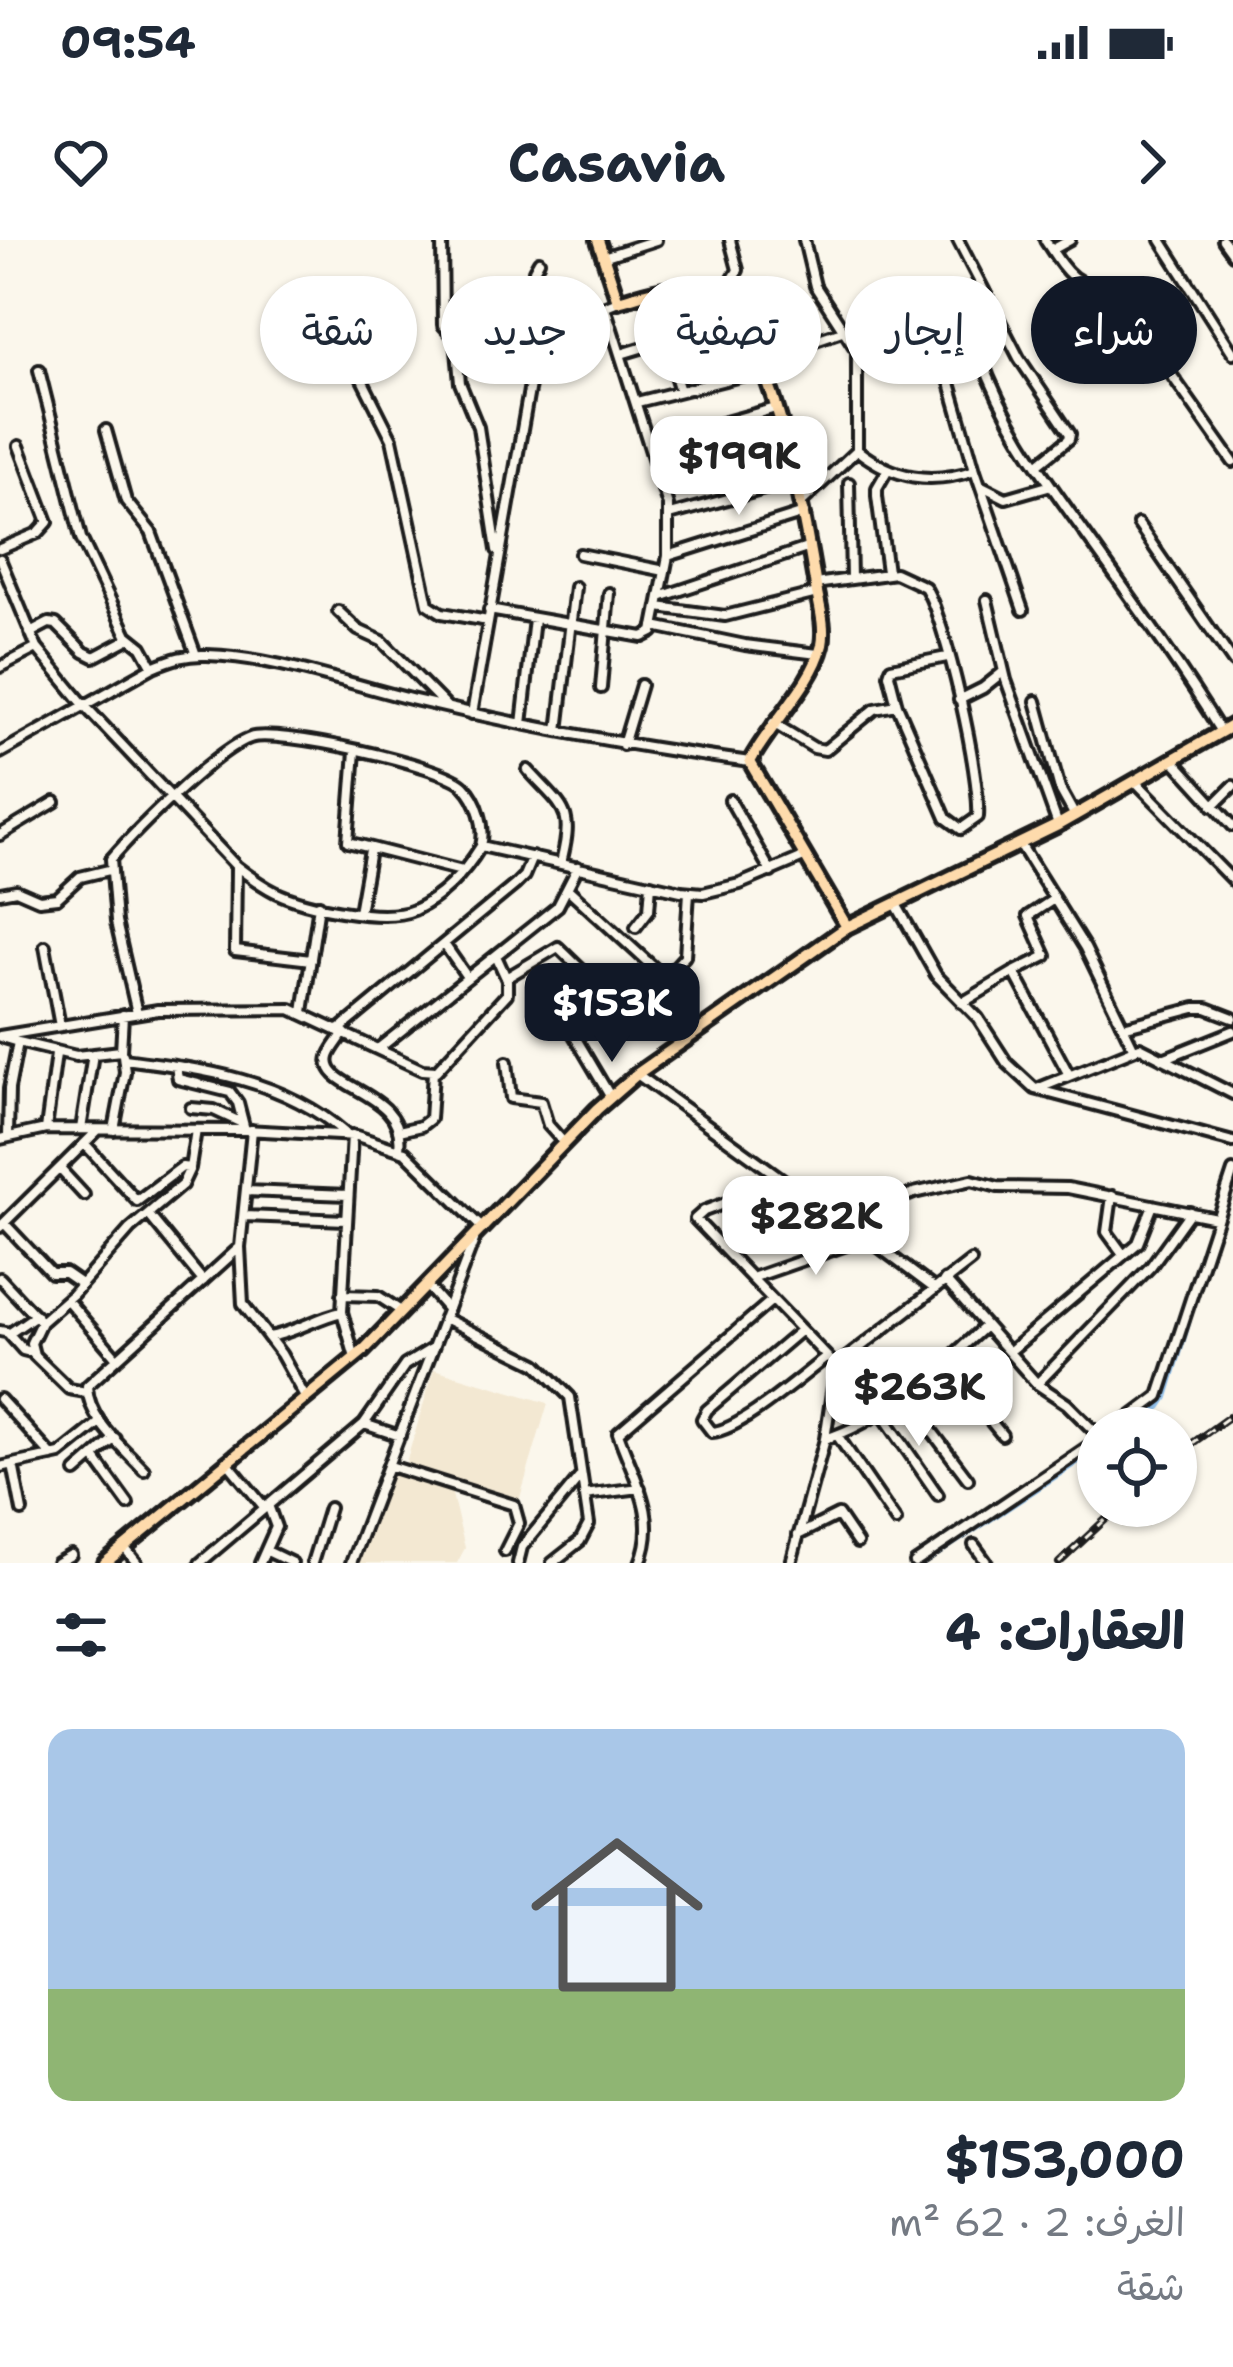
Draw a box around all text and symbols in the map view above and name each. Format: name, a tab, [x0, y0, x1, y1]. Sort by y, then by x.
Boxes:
text: 09:54	[60, 12, 196, 72]
text: Casavia	[507, 126, 726, 198]
icon: heart	[48, 129, 114, 195]
icon: forward	[1119, 129, 1185, 195]
chip: شقة	[260, 276, 417, 384]
chip: جديد	[441, 276, 610, 384]
chip: تصفية	[634, 276, 821, 384]
chip: إيجار	[845, 276, 1007, 384]
chip: شراء	[1031, 276, 1197, 384]
pin: $199K	[655, 416, 823, 518]
text: $199K	[677, 429, 801, 481]
pin: $153K	[528, 963, 696, 1065]
text: $153K	[552, 976, 672, 1028]
pin: $282K	[732, 1176, 900, 1278]
text: $282K	[749, 1189, 883, 1241]
pin: $263K	[835, 1347, 1003, 1449]
text: $263K	[853, 1360, 985, 1412]
map controls	[1077, 1407, 1197, 1527]
button: locate	[1077, 1407, 1197, 1527]
text: العقارات: 4	[945, 1597, 1185, 1665]
icon: filters	[48, 1602, 114, 1668]
icon: home	[509, 1807, 725, 2023]
text: $153,000	[944, 2125, 1185, 2193]
text: الغرف: 2 · 62 m²	[889, 2196, 1185, 2248]
text: شقة	[1117, 2260, 1185, 2312]

